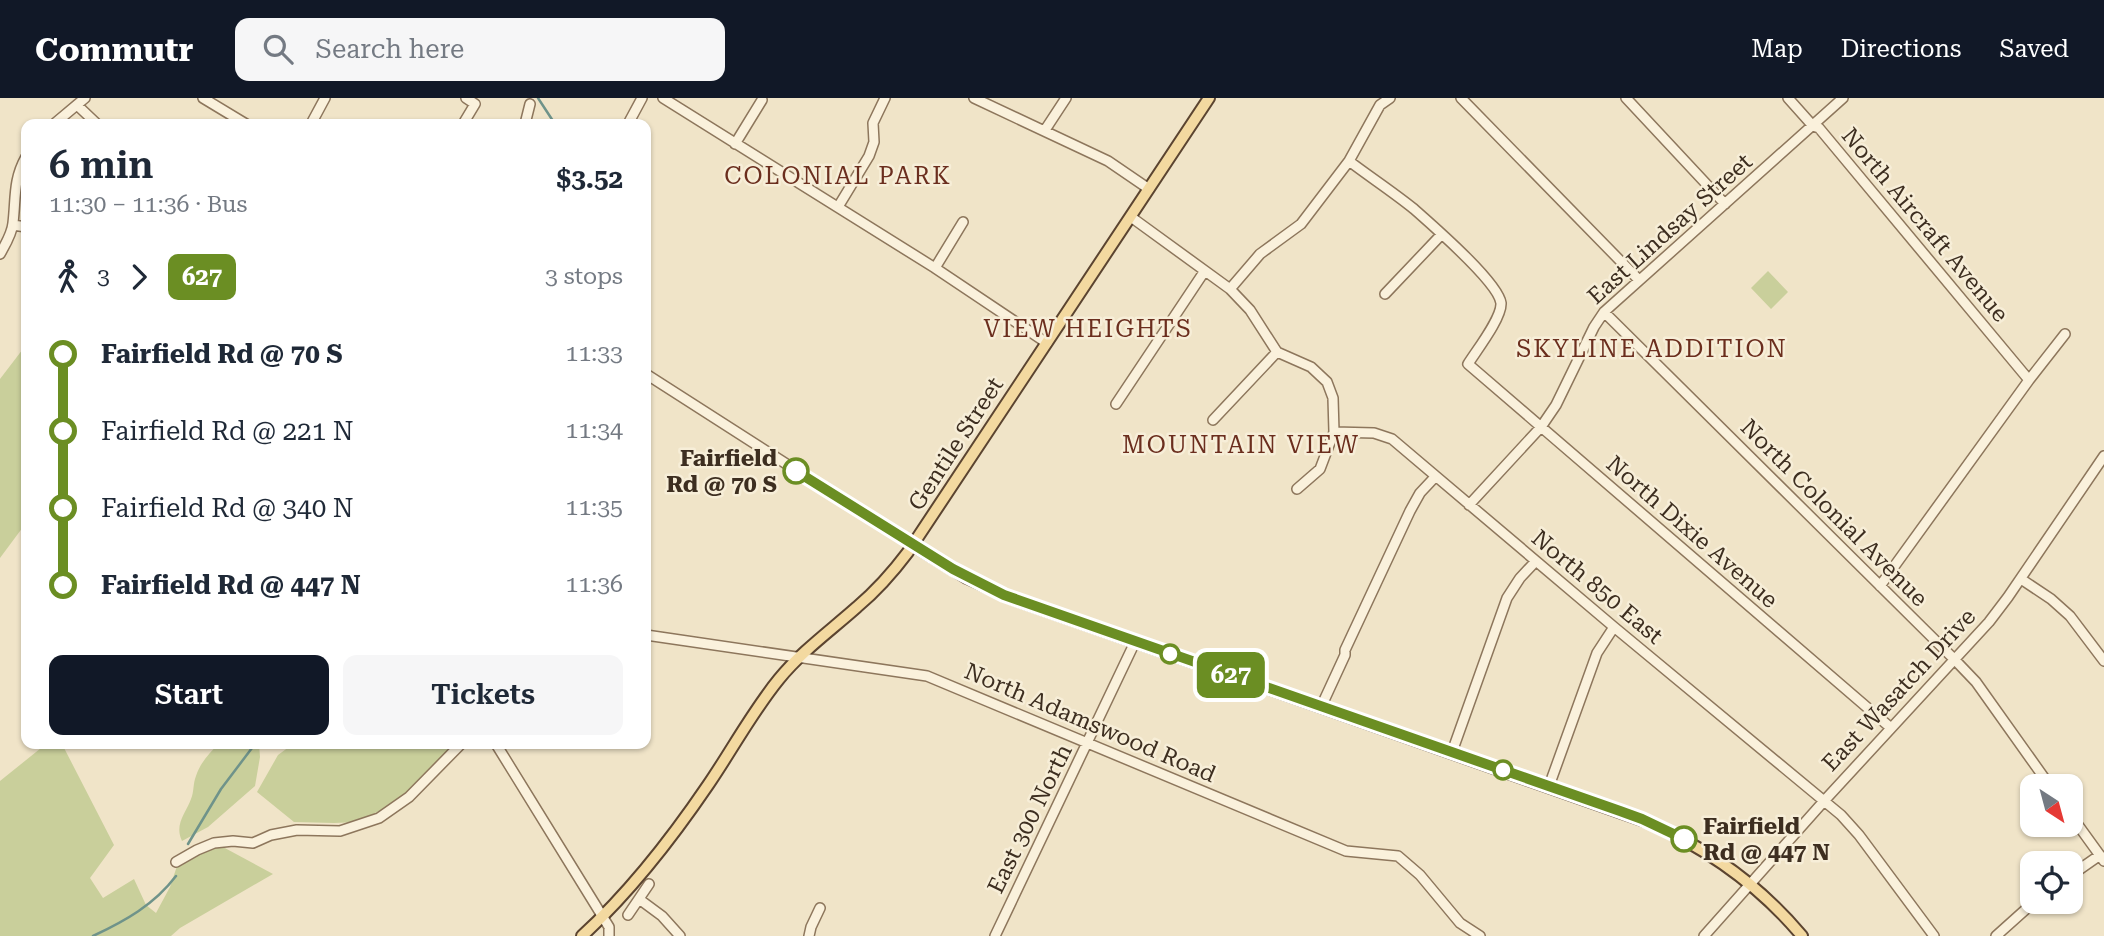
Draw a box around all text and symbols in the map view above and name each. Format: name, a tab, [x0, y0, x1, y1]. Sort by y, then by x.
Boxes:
search box	[235, 18, 725, 81]
text: Commutr	[35, 30, 193, 69]
icon: search	[259, 30, 297, 68]
text: Search here	[315, 34, 464, 64]
text: Map	[1751, 35, 1803, 63]
text: Directions	[1841, 35, 1961, 63]
text: Saved	[1999, 35, 2069, 63]
street label: North Aircraft Avenue	[1836, 123, 2014, 327]
text: 6 min	[49, 143, 154, 187]
street label: East Lindsay Street	[1582, 148, 1758, 310]
district label: COLONIAL PARK	[724, 162, 952, 190]
text: $3.52	[557, 164, 623, 194]
text: 11:30 – 11:36 · Bus	[49, 191, 247, 218]
icon: walk	[49, 258, 87, 296]
icon: forward	[120, 258, 158, 296]
text: 3	[97, 263, 110, 290]
text: 627	[182, 263, 222, 291]
text: 3 stops	[545, 263, 623, 290]
district label: VIEW HEIGHTS	[983, 315, 1193, 343]
district label: SKYLINE ADDITION	[1516, 335, 1788, 363]
text: Fairfield Rd @ 70 S	[101, 339, 343, 369]
text: 11:33	[566, 340, 623, 367]
street label: Gentile Street	[903, 372, 1009, 516]
street label: North Colonial Avenue	[1735, 414, 1933, 612]
text: Fairfield Rd @ 221 N	[101, 416, 354, 446]
text: 11:34	[566, 417, 623, 444]
district label: MOUNTAIN VIEW	[1122, 431, 1360, 459]
place label: Fairfield Rd @ 70 S	[666, 445, 777, 498]
street label: North Dixie Avenue	[1601, 450, 1783, 614]
marker: Fairfield Rd @ 70 S	[783, 458, 809, 484]
text: Fairfield Rd @ 340 N	[101, 493, 354, 523]
text: 11:35	[566, 494, 623, 521]
street label: North 850 East	[1526, 524, 1668, 650]
text: Fairfield Rd @ 447 N	[101, 570, 361, 600]
text: 11:36	[566, 571, 623, 598]
street label: East Wasatch Drive	[1817, 603, 1981, 777]
unlabelled marker	[1160, 644, 1180, 664]
line badge: 627	[1191, 652, 1271, 698]
button: Start	[49, 655, 329, 735]
button: Tickets	[343, 655, 623, 735]
street label: North Adamswood Road	[960, 658, 1220, 788]
text: 627	[1211, 661, 1251, 689]
street label: East 300 North	[982, 740, 1078, 898]
unlabelled marker	[1493, 760, 1513, 780]
north arrow	[2020, 774, 2082, 836]
map controls	[2020, 774, 2083, 914]
place label: Fairfield Rd @ 447 N	[1703, 813, 1830, 866]
marker: Fairfield Rd @ 447 N	[1671, 826, 1697, 852]
button: locate	[2020, 851, 2083, 914]

